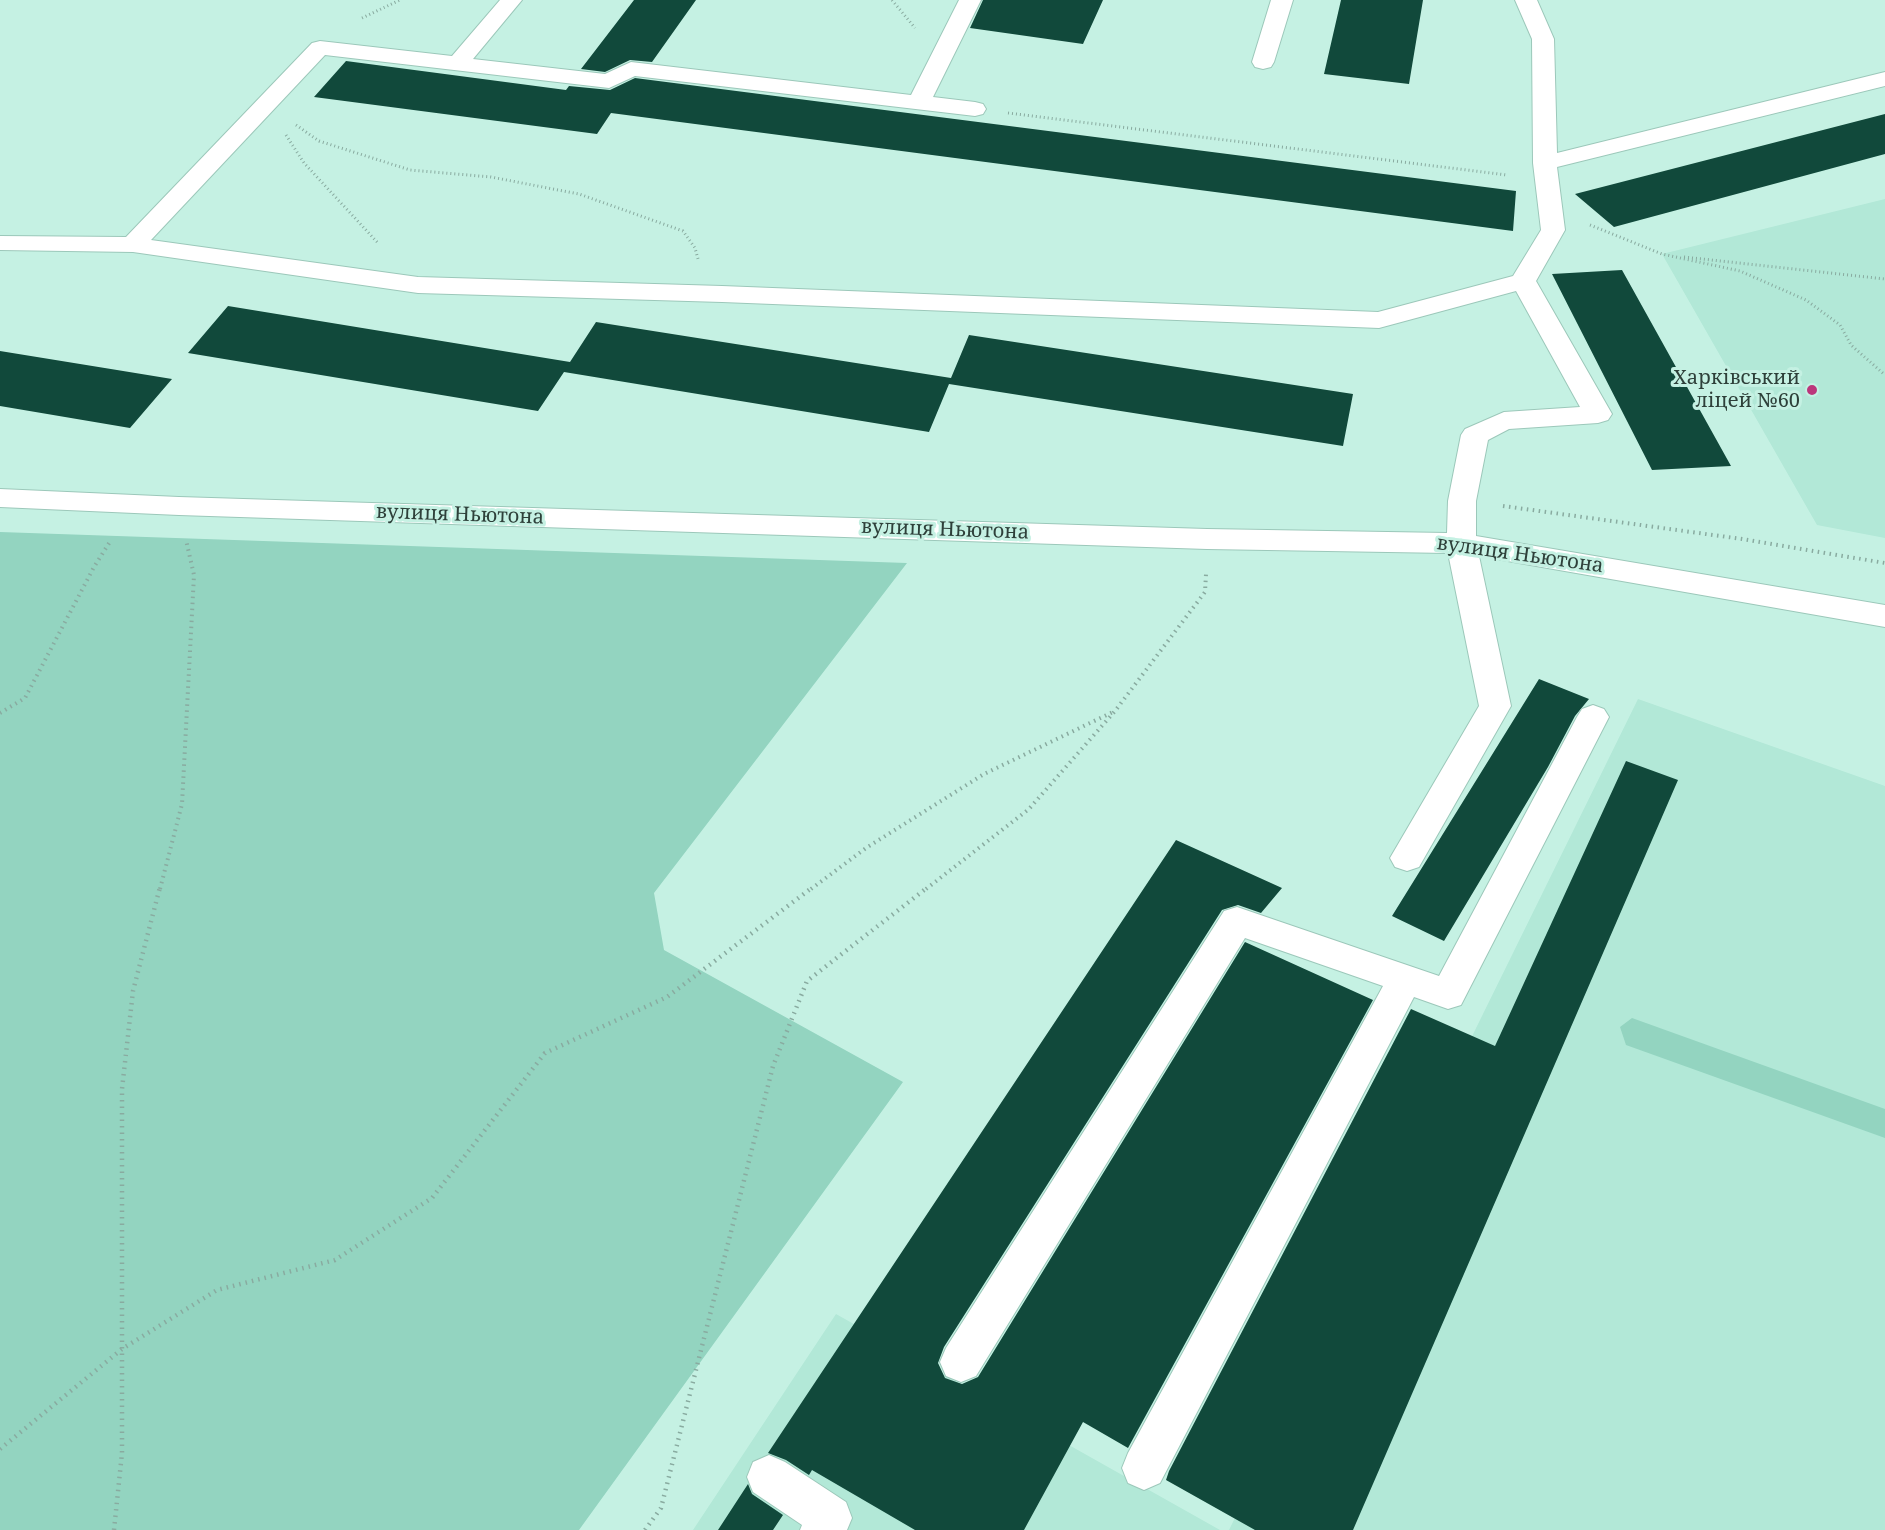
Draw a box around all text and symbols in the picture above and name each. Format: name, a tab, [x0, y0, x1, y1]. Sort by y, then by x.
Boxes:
place label: Харківський ліцей №60	[1673, 366, 1800, 413]
marker: Харківський ліцей №60	[1805, 383, 1819, 397]
street label: вулиця Ньютона	[376, 500, 544, 530]
street label: вулиця Ньютона	[861, 515, 1029, 545]
street label: вулиця Ньютона	[1435, 531, 1605, 579]

